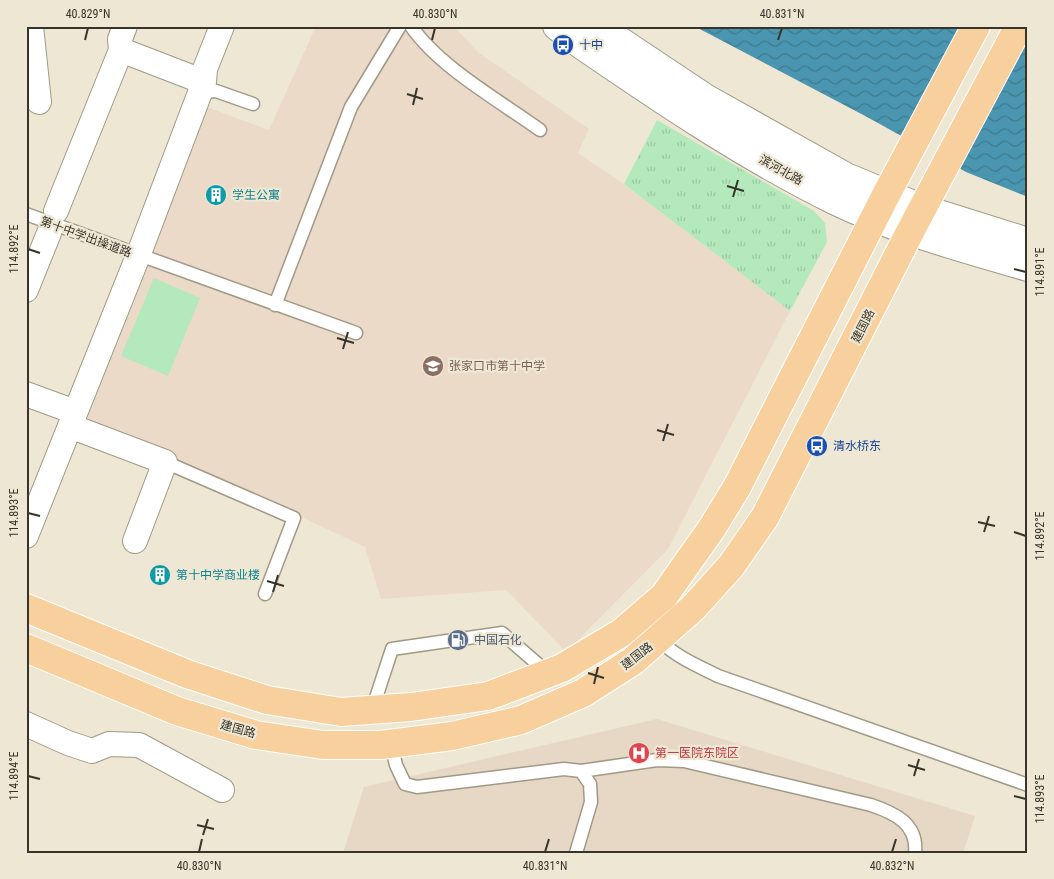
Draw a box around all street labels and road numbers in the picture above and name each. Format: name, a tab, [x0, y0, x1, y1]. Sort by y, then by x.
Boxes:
street label: 滨河北路	[757, 152, 805, 188]
street label: 第十中学出操道路	[38, 214, 134, 260]
street label: 建国路	[849, 307, 877, 345]
street label: 建国路	[619, 639, 655, 673]
street label: 建国路	[219, 717, 257, 741]

